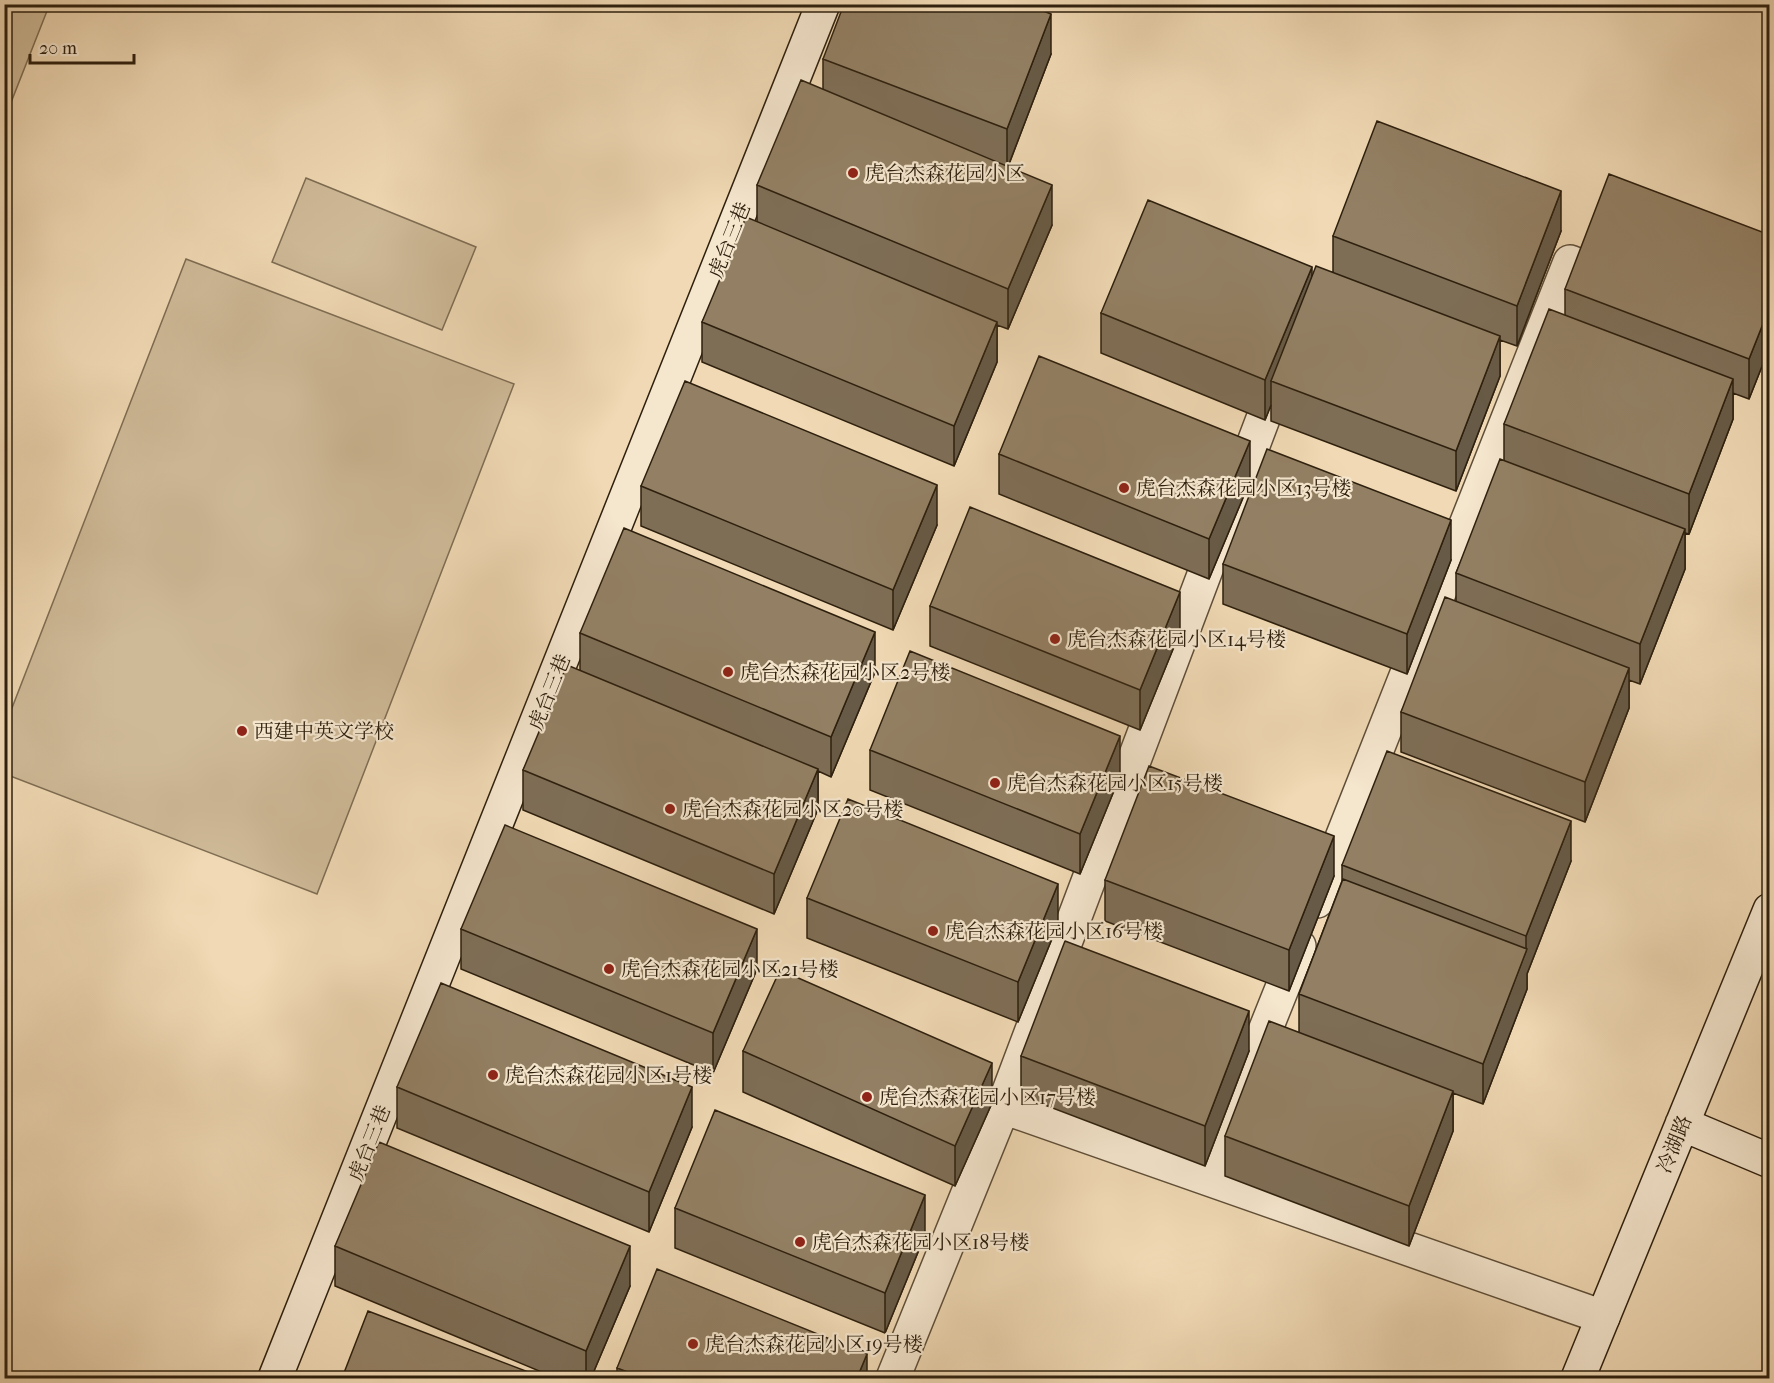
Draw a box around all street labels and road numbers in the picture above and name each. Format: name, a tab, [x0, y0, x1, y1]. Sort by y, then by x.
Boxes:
street label: 虎台三巷	[704, 199, 755, 282]
street label: 虎台三巷	[524, 651, 575, 734]
street label: 虎台三巷	[344, 1102, 395, 1185]
street label: 冷湖路	[1653, 1112, 1696, 1176]

